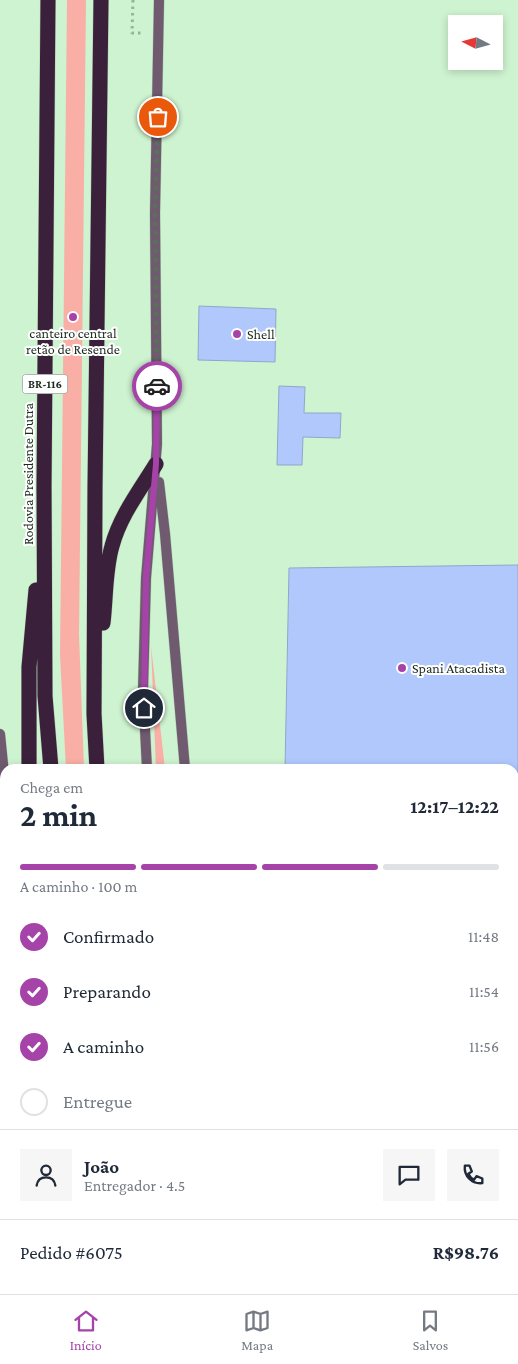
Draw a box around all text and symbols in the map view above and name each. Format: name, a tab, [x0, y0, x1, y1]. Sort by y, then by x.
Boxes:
north arrow	[448, 15, 502, 70]
map controls	[448, 15, 503, 70]
pin	[137, 96, 179, 138]
icon: bag	[144, 103, 172, 131]
marker: canteiro central retão de Resende	[67, 311, 79, 323]
place label: canteiro central retão de Resende	[26, 325, 120, 357]
place label: Shell	[247, 326, 275, 342]
marker: Shell	[231, 328, 243, 340]
courier	[132, 361, 182, 411]
icon: car	[143, 372, 171, 400]
road number: BR-116	[22, 374, 68, 394]
street label: Rodovia Presidente Dutra	[20, 402, 36, 545]
place label: Spani Atacadista	[412, 660, 505, 676]
marker: Spani Atacadista	[396, 662, 408, 674]
pin	[123, 687, 165, 729]
icon: home	[130, 694, 158, 722]
text: Chega em	[20, 779, 83, 796]
text: 12:17–12:22	[410, 796, 499, 817]
text: 2 min	[20, 797, 97, 833]
text: A caminho · 100 m	[20, 878, 137, 895]
icon: check	[20, 923, 48, 951]
text: Confirmado	[63, 926, 154, 947]
text: 11:48	[468, 928, 499, 945]
icon: check	[20, 978, 48, 1006]
text: Preparando	[63, 981, 151, 1002]
text: 11:54	[469, 983, 499, 1000]
icon: check	[20, 1033, 48, 1061]
text: A caminho	[63, 1036, 144, 1057]
text: 11:56	[469, 1038, 499, 1055]
text: Entregue	[63, 1091, 132, 1112]
button: person	[20, 1149, 72, 1201]
button: chat	[383, 1149, 435, 1201]
button: phone	[447, 1149, 499, 1201]
text: João	[84, 1156, 119, 1177]
text: Entregador · 4.5	[84, 1177, 185, 1194]
text: Pedido #6075	[20, 1242, 123, 1263]
text: R$98.76	[433, 1242, 499, 1263]
tab: Início	[70, 1307, 102, 1353]
tab: Mapa	[241, 1307, 273, 1353]
tab: Salvos	[413, 1307, 448, 1353]

